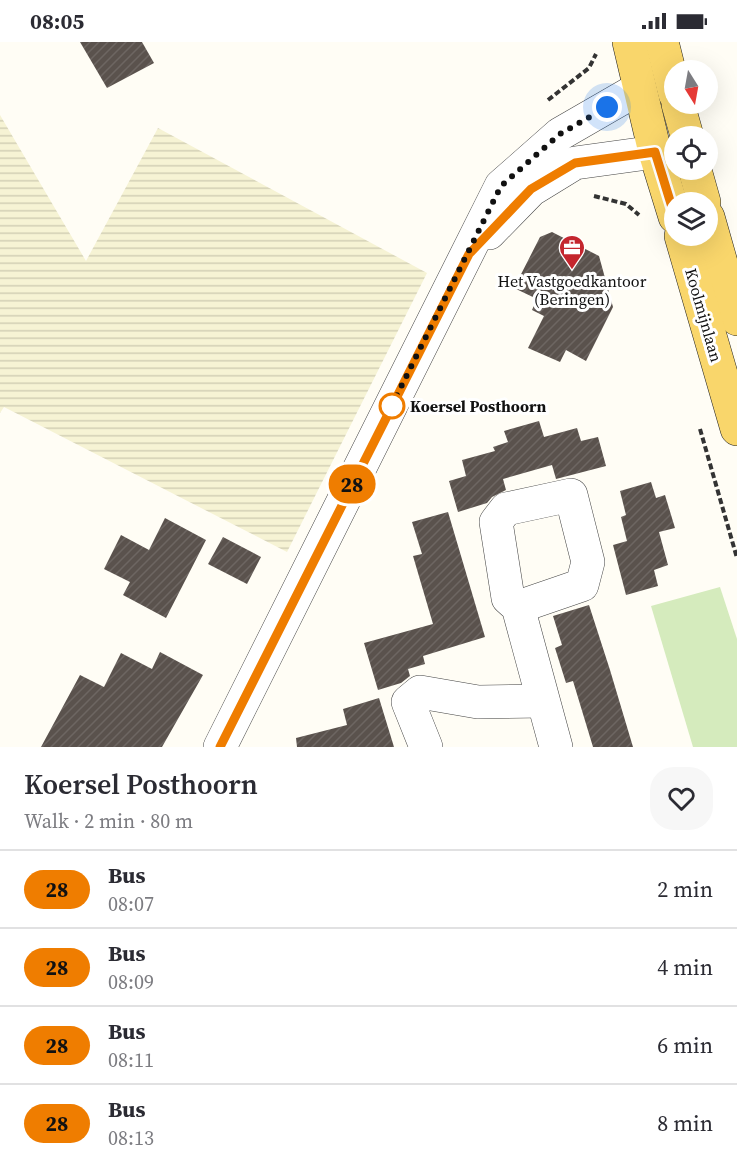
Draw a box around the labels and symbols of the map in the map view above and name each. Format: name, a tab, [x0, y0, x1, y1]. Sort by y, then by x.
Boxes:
north arrow	[664, 60, 718, 114]
your location	[592, 92, 622, 122]
office icon: Het Vastgoedkantoor (Beringen)	[557, 233, 587, 271]
street label: Koolmijnlaan	[680, 266, 728, 365]
place label: Het Vastgoedkantoor (Beringen)	[498, 270, 647, 310]
marker: Koersel Posthoorn	[379, 393, 405, 419]
place label: Koersel Posthoorn	[410, 395, 546, 417]
line badge: 28	[325, 464, 379, 504]

